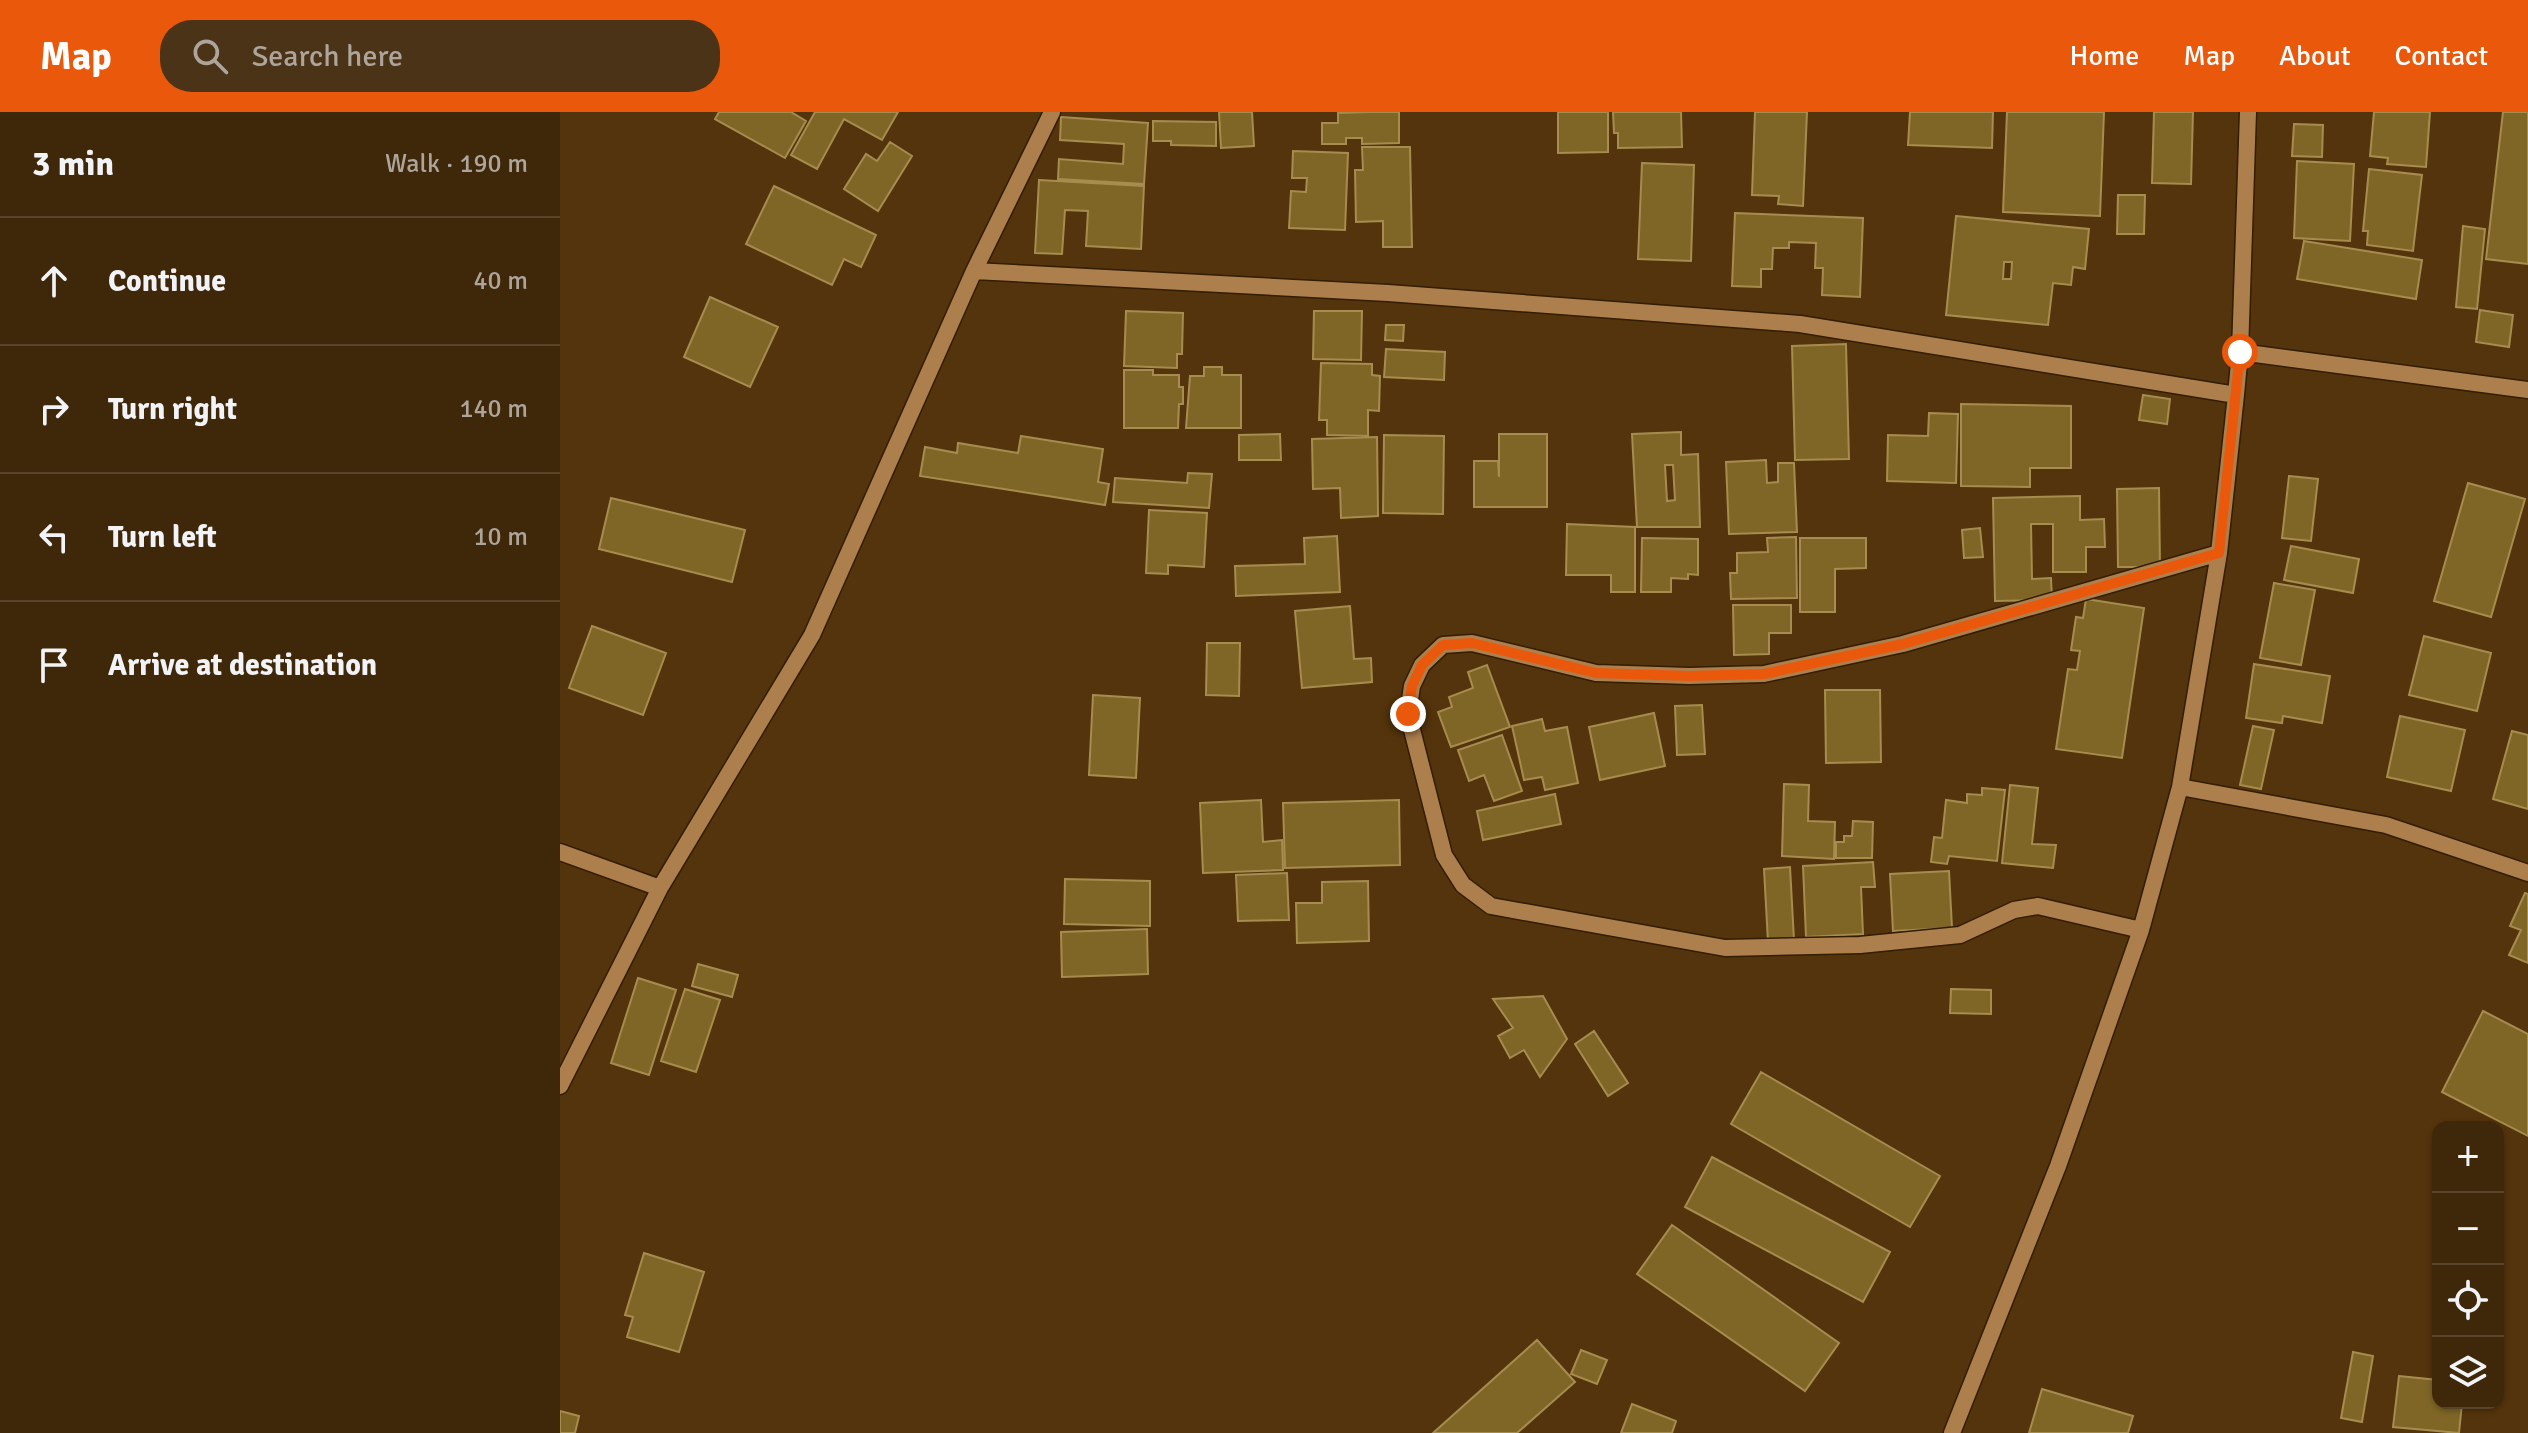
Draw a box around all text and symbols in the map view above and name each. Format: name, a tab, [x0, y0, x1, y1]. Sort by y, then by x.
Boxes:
search box	[160, 20, 720, 92]
text: Map	[40, 33, 112, 80]
icon: search	[188, 34, 232, 78]
text: Search here	[252, 38, 403, 75]
text: Home	[2070, 39, 2139, 73]
text: Map	[2183, 39, 2235, 73]
text: About	[2279, 39, 2351, 73]
text: Contact	[2395, 39, 2488, 73]
text: 3 min	[32, 143, 114, 185]
text: Walk · 190 m	[385, 148, 528, 180]
icon: ahead	[32, 259, 76, 303]
text: Continue	[108, 263, 226, 300]
text: 40 m	[473, 265, 528, 297]
route start	[2222, 334, 2258, 370]
icon: right	[32, 387, 76, 431]
text: Turn right	[108, 391, 237, 428]
text: 140 m	[459, 393, 528, 425]
icon: left	[32, 515, 76, 559]
text: Turn left	[108, 519, 217, 556]
text: 10 m	[473, 521, 528, 553]
icon: arrive	[32, 643, 76, 687]
text: Arrive at destination	[108, 647, 377, 684]
route end	[1390, 696, 1426, 732]
map controls	[2432, 1121, 2504, 1409]
button: +	[2432, 1121, 2504, 1193]
button: −	[2432, 1193, 2504, 1265]
button: locate	[2432, 1265, 2504, 1337]
button: layers	[2432, 1337, 2504, 1409]

